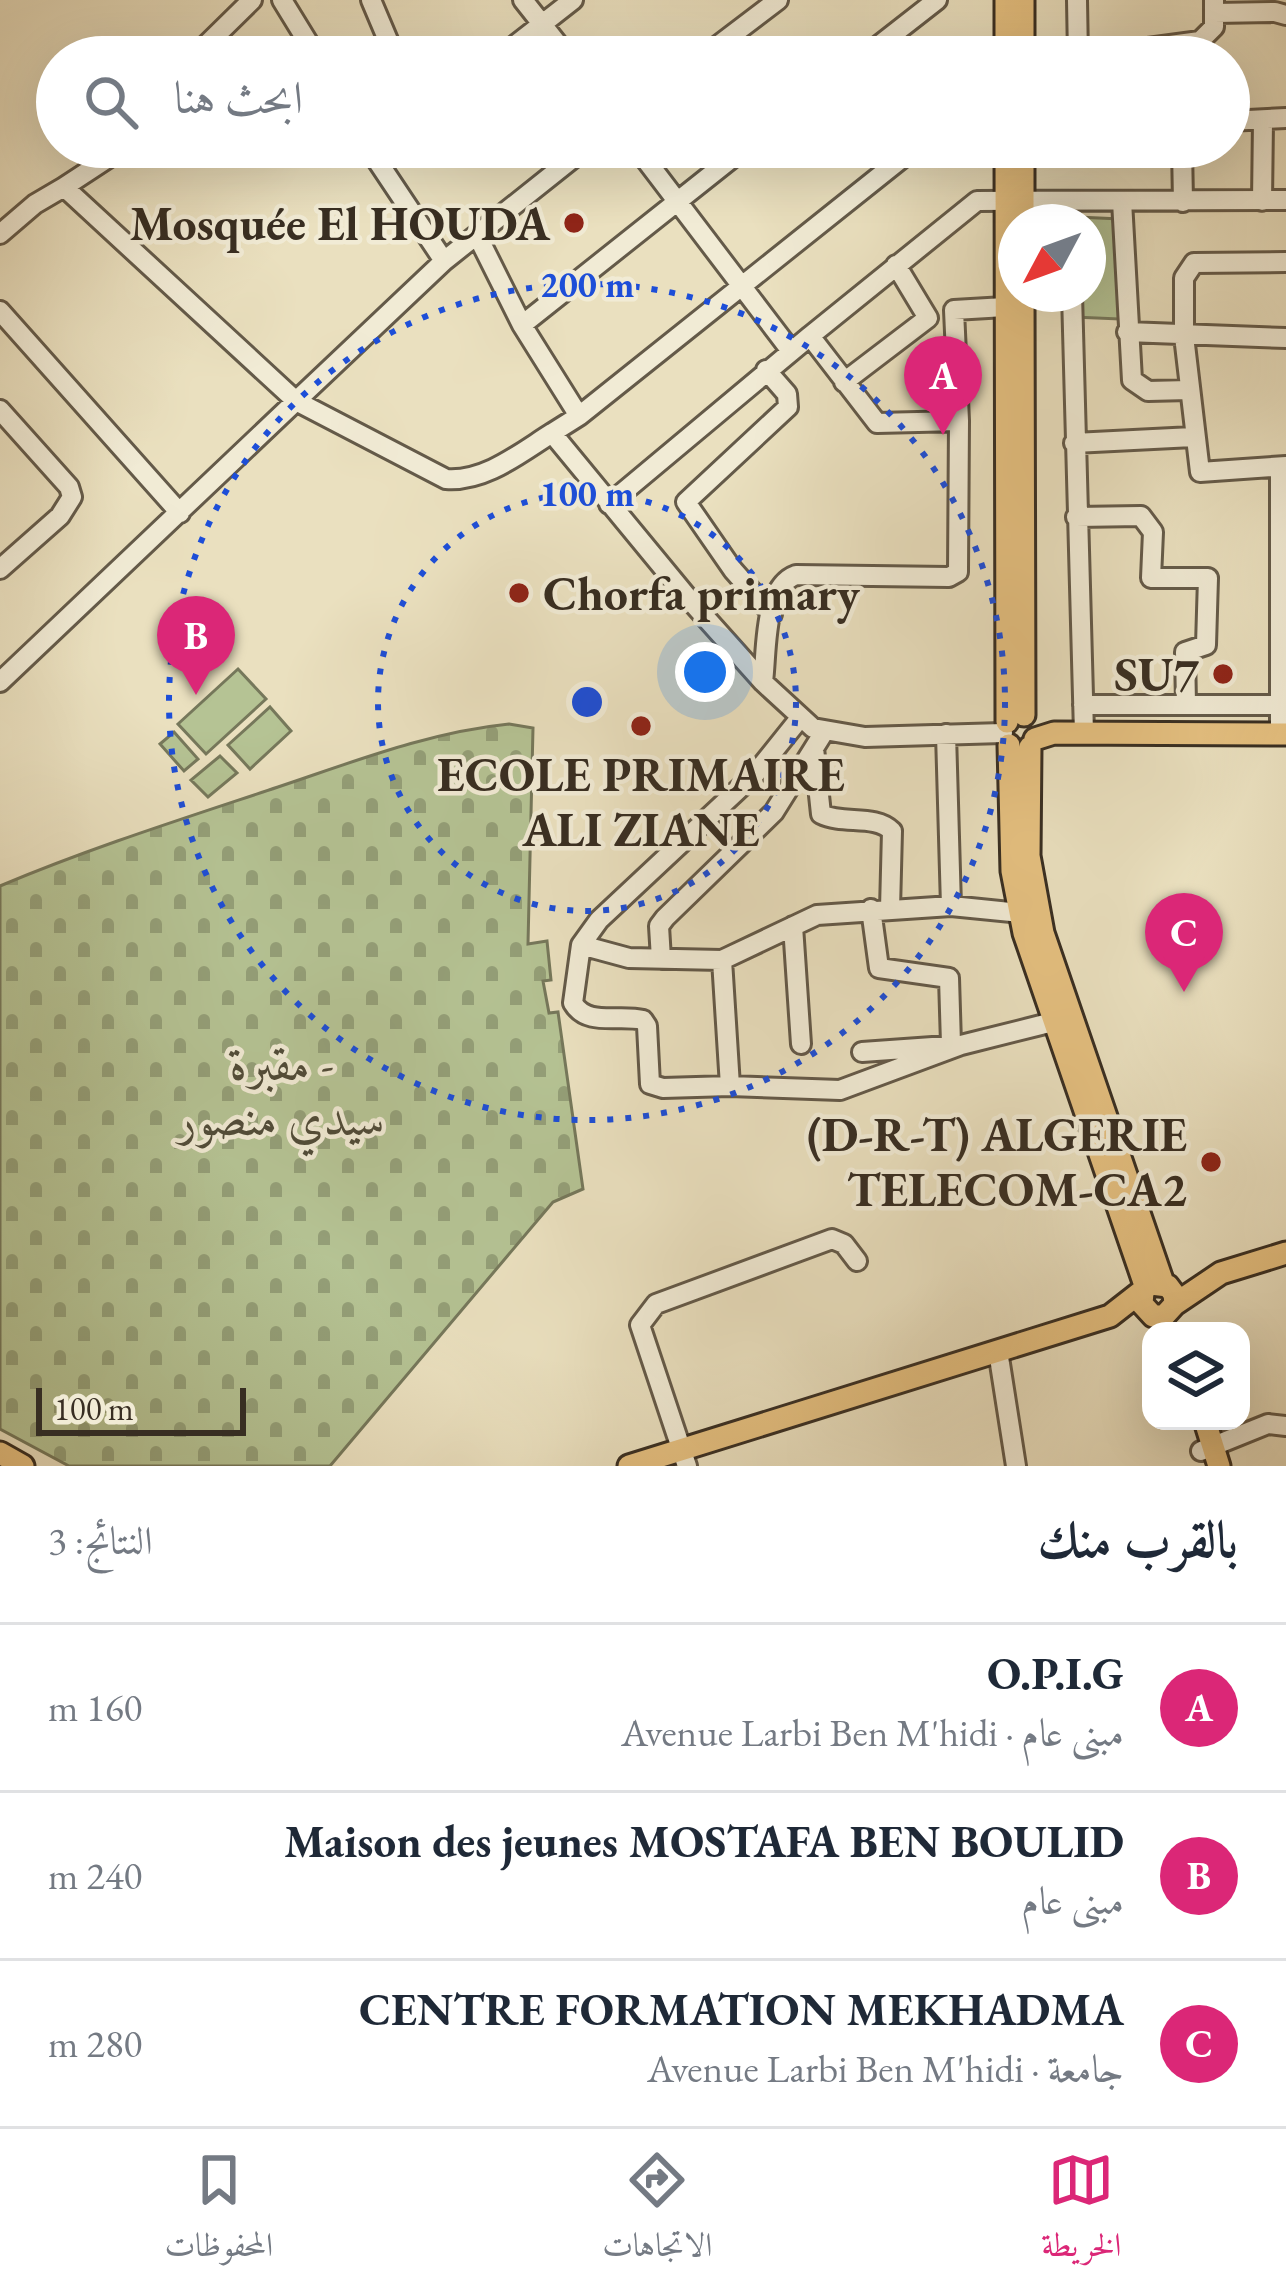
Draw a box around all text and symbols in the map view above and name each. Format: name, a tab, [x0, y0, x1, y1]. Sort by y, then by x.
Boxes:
search box	[36, 36, 1250, 168]
text: ابحث هنا	[174, 68, 303, 126]
icon: search	[78, 69, 144, 135]
place label: Mosquée El HOUDA	[129, 192, 550, 254]
north arrow	[998, 204, 1106, 312]
marker: Mosquée El HOUDA	[561, 210, 587, 236]
text: 200 m	[540, 261, 634, 308]
pin: A	[904, 336, 982, 435]
text: 100 m	[540, 470, 634, 517]
place label: Chorfa primary	[543, 562, 861, 624]
marker: Chorfa primary	[506, 580, 532, 606]
pin: B	[157, 596, 235, 695]
your location	[675, 642, 735, 702]
place label: SU7	[1114, 643, 1200, 705]
marker: SU7	[1210, 661, 1236, 687]
centre of rings	[566, 681, 608, 723]
marker: ECOLE PRIMAIRE ALI ZIANE	[628, 713, 654, 739]
place label: ECOLE PRIMAIRE ALI ZIANE	[437, 743, 845, 860]
pin: C	[1145, 893, 1223, 992]
park label: مقبرة - سيدي منصور	[175, 1032, 386, 1157]
place label: (D-R-T) ALGERIE TELECOM-CA2	[807, 1103, 1187, 1220]
marker: (D-R-T) ALGERIE TELECOM-CA2	[1198, 1149, 1224, 1175]
map controls	[1142, 1322, 1250, 1430]
button: layers	[1142, 1322, 1250, 1430]
scale bar	[36, 1382, 246, 1435]
text: 100 m	[54, 1387, 134, 1430]
text: بالقرب منك	[1037, 1506, 1238, 1572]
text: النتائج: 3	[48, 1515, 153, 1566]
text: O.P.I.G	[987, 1644, 1124, 1702]
text: 160 m	[48, 1682, 142, 1733]
text: A	[1185, 1682, 1213, 1733]
text: مبنى عام · Avenue Larbi Ben M'hidi	[621, 1707, 1124, 1758]
text: Maison des jeunes MOSTAFA BEN BOULID	[284, 1812, 1124, 1870]
text: 240 m	[48, 1850, 142, 1901]
text: B	[1187, 1850, 1211, 1901]
text: مبنى عام	[1021, 1875, 1124, 1926]
text: CENTRE FORMATION MEKHADMA	[359, 1980, 1124, 2038]
text: 280 m	[48, 2018, 142, 2069]
text: C	[1185, 2018, 1213, 2069]
text: جامعة · Avenue Larbi Ben M'hidi	[647, 2043, 1124, 2094]
tab: المحفوظات	[164, 2147, 273, 2277]
tab: الاتجاهات	[602, 2147, 712, 2277]
tab: الخريطة	[1041, 2147, 1122, 2277]

